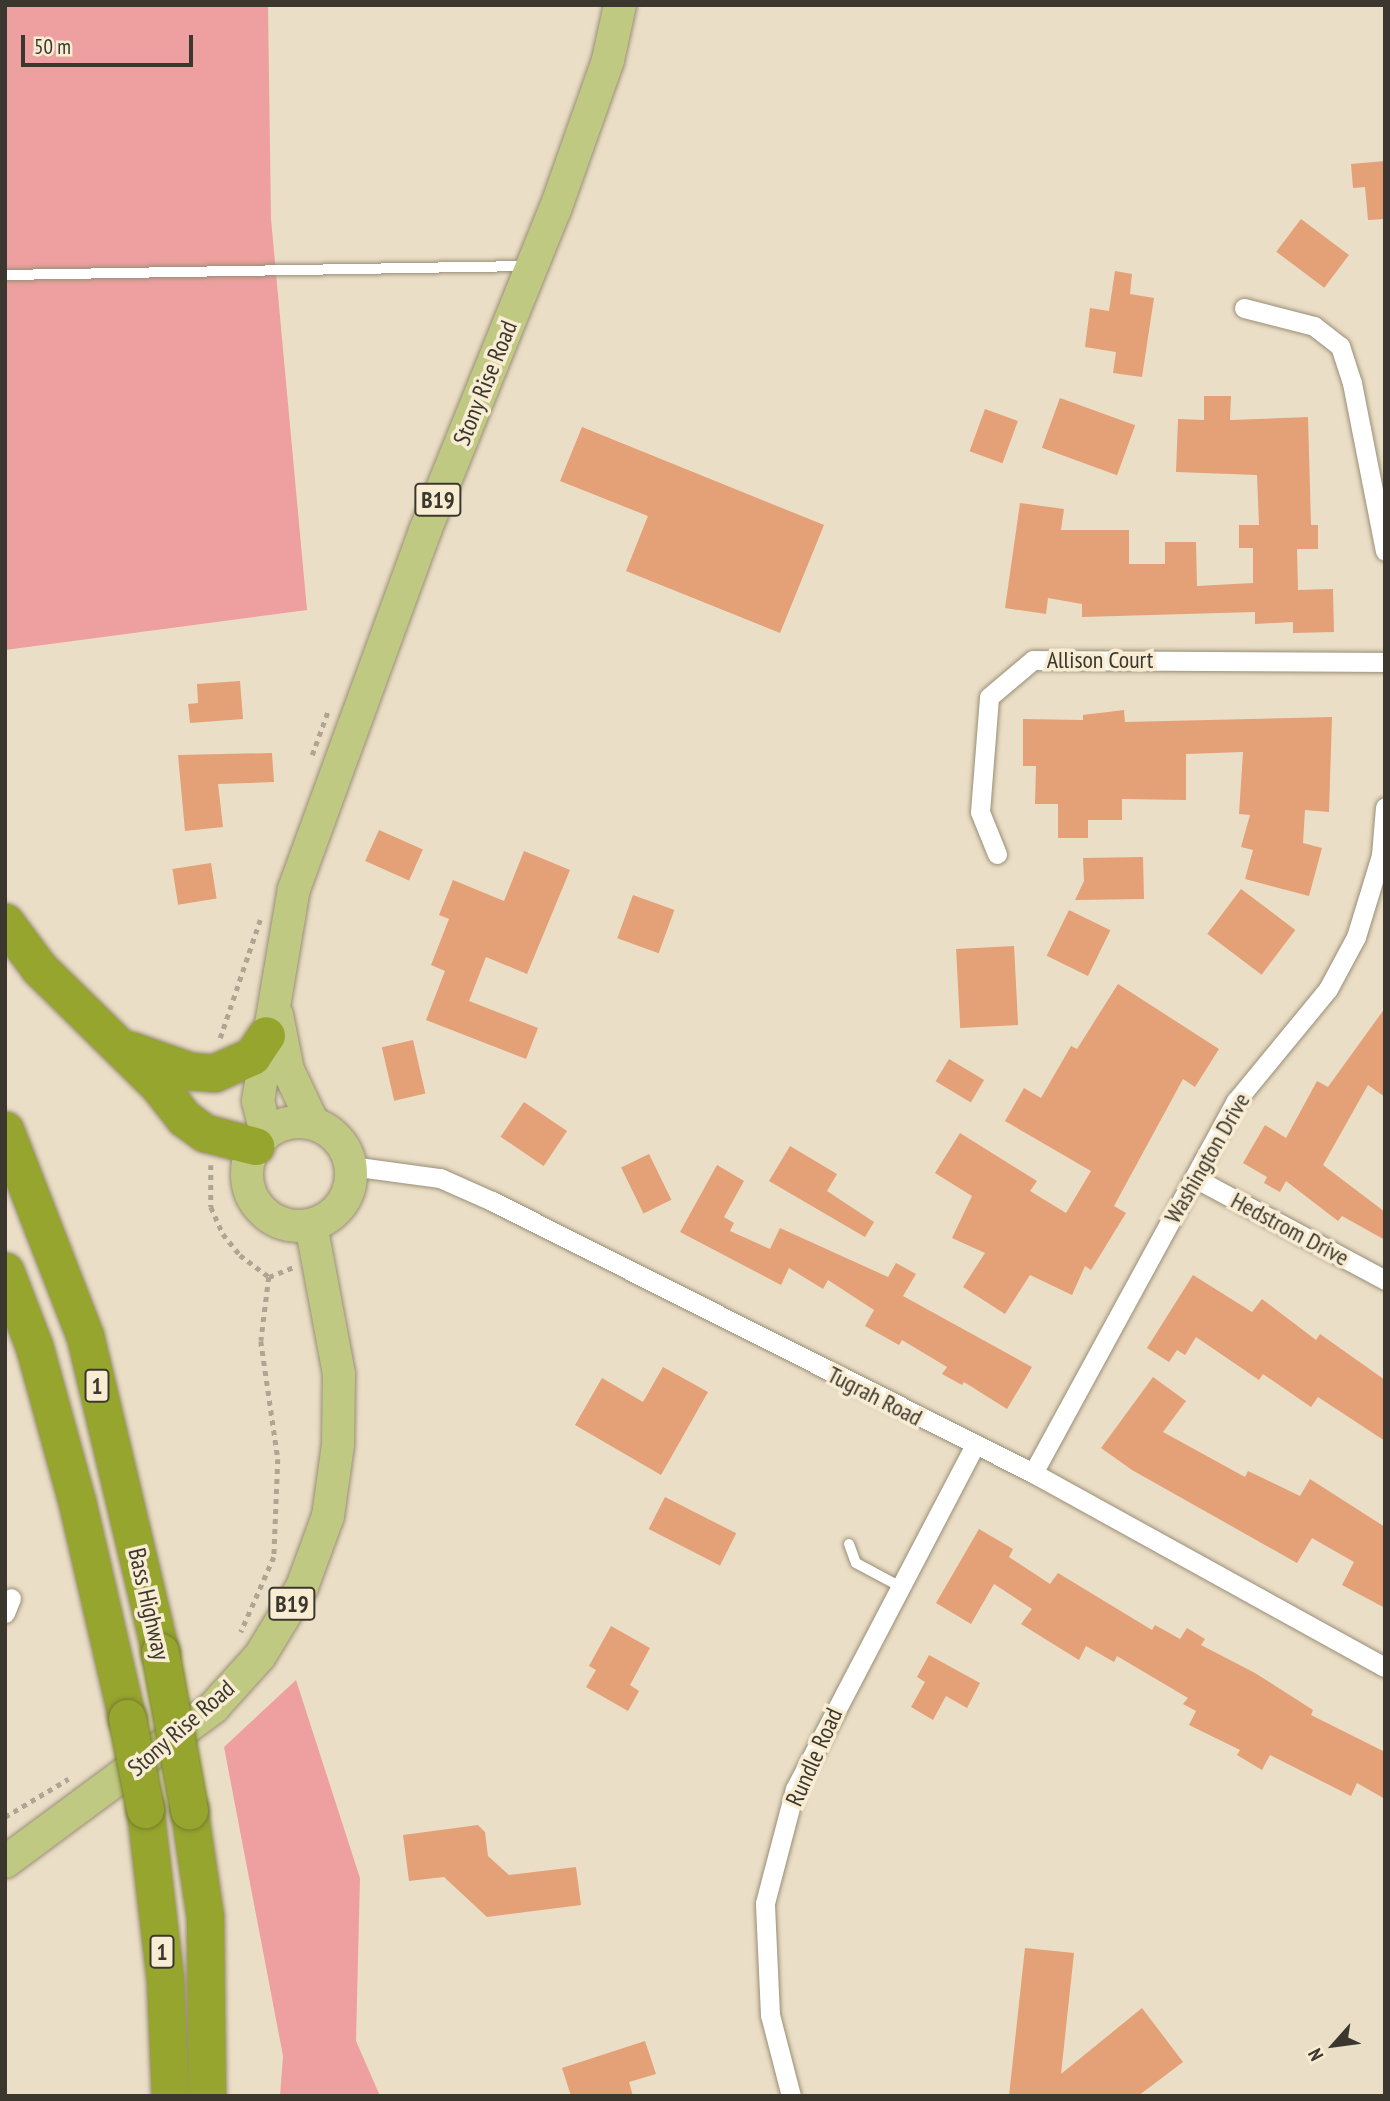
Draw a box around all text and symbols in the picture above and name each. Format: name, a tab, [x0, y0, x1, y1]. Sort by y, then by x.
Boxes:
scale bar	[24, 21, 196, 65]
text: 50 m	[34, 33, 71, 60]
street label: Stony Rise Road	[447, 316, 523, 450]
road number: B19	[414, 480, 462, 520]
street label: Allison Court	[1047, 646, 1153, 674]
street label: Washington Drive	[1158, 1088, 1256, 1228]
street label: Hedstrom Drive	[1226, 1186, 1354, 1272]
street label: Tugrah Road	[823, 1360, 927, 1432]
road number: 1	[83, 1366, 111, 1406]
street label: Bass Highway	[122, 1545, 176, 1663]
road number: B19	[268, 1584, 316, 1624]
street label: Stony Rise Road	[122, 1674, 240, 1782]
street label: Rundle Road	[780, 1703, 848, 1811]
road number: 1	[148, 1932, 176, 1971]
north arrow	[1299, 2010, 1369, 2080]
text: N	[1302, 2045, 1328, 2065]

